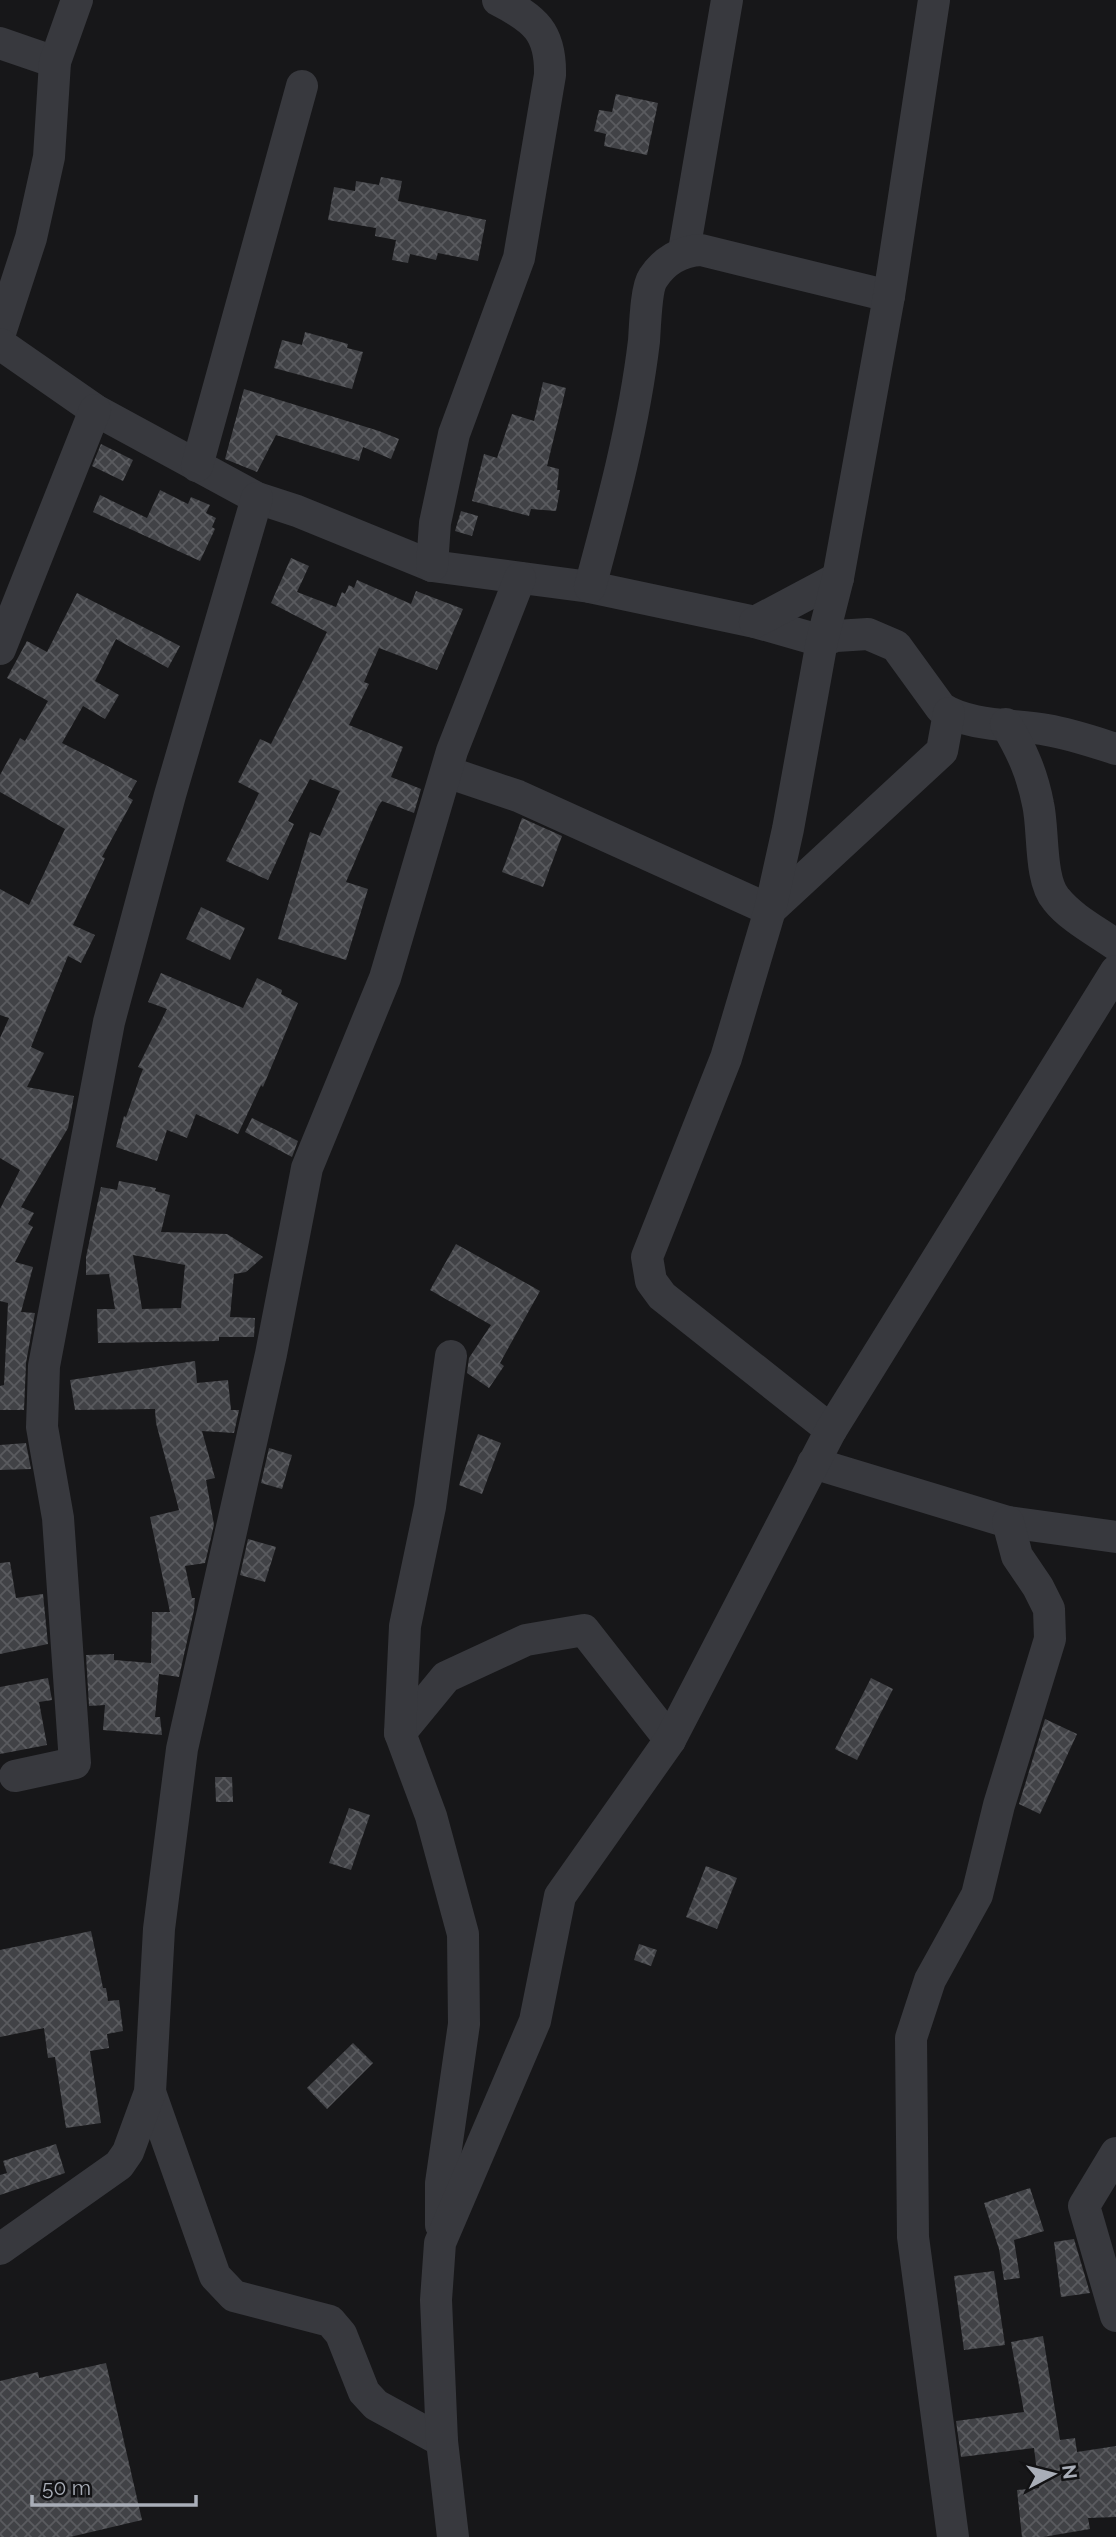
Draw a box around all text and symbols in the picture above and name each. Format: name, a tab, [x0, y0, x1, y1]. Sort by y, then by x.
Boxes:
north arrow	[1018, 2439, 1088, 2509]
text: N	[1058, 2463, 1082, 2480]
scale bar	[32, 2464, 196, 2508]
text: 50 m	[42, 2475, 91, 2500]

